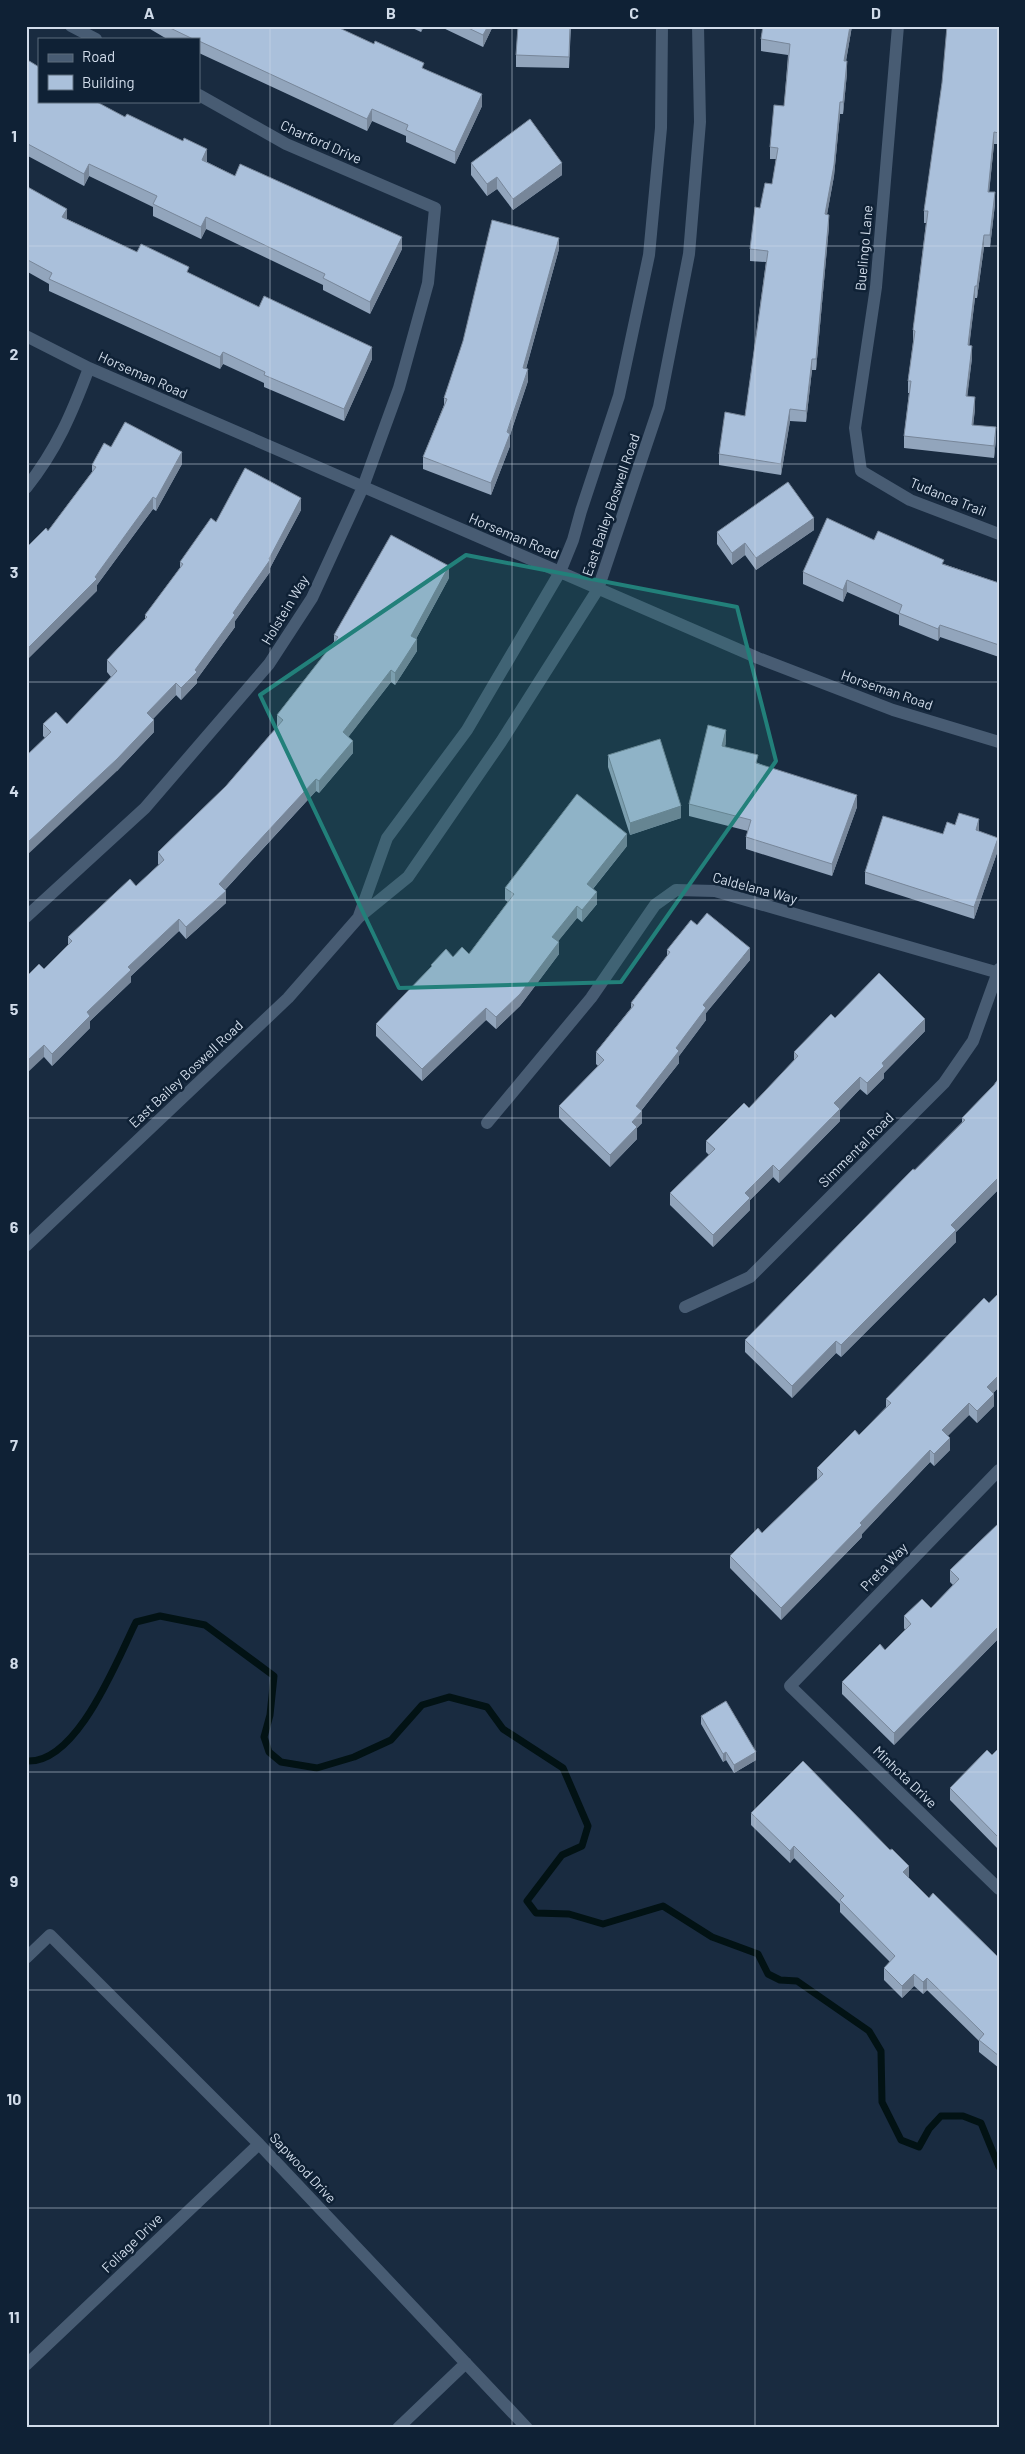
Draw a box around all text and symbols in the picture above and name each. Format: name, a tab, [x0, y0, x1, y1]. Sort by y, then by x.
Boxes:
text: A	[144, 3, 155, 22]
text: B	[386, 3, 396, 22]
text: C	[629, 3, 639, 22]
text: D	[871, 3, 881, 22]
legend	[38, 38, 200, 102]
text: Road	[82, 47, 115, 65]
text: Building	[82, 73, 135, 91]
street label: Charford Drive	[278, 116, 364, 167]
text: 1	[11, 126, 17, 145]
street label: Buelingo Lane	[851, 204, 876, 291]
text: 2	[10, 344, 19, 363]
street label: Horseman Road	[96, 347, 191, 402]
street label: East Bailey Boswell Road	[578, 431, 643, 578]
street label: Tudanca Trail	[908, 474, 989, 520]
street label: Horseman Road	[467, 509, 562, 562]
text: 3	[10, 562, 18, 581]
street label: Holstein Way	[257, 571, 312, 648]
street label: Horseman Road	[839, 666, 935, 713]
text: 4	[9, 781, 19, 800]
street label: Caldelana Way	[711, 868, 800, 907]
text: 5	[10, 999, 19, 1018]
street label: East Bailey Boswell Road	[125, 1016, 246, 1131]
street label: Simmental Road	[815, 1109, 897, 1191]
text: 6	[10, 1217, 19, 1236]
text: 7	[10, 1435, 18, 1454]
street label: Preta Way	[856, 1538, 911, 1594]
text: 8	[10, 1653, 19, 1672]
street label: Minhota Drive	[870, 1742, 941, 1811]
text: 9	[10, 1871, 18, 1890]
text: 10	[7, 2089, 21, 2108]
street label: Sapwood Drive	[267, 2129, 340, 2206]
street label: Foliage Drive	[98, 2209, 166, 2276]
text: 11	[8, 2307, 20, 2326]

